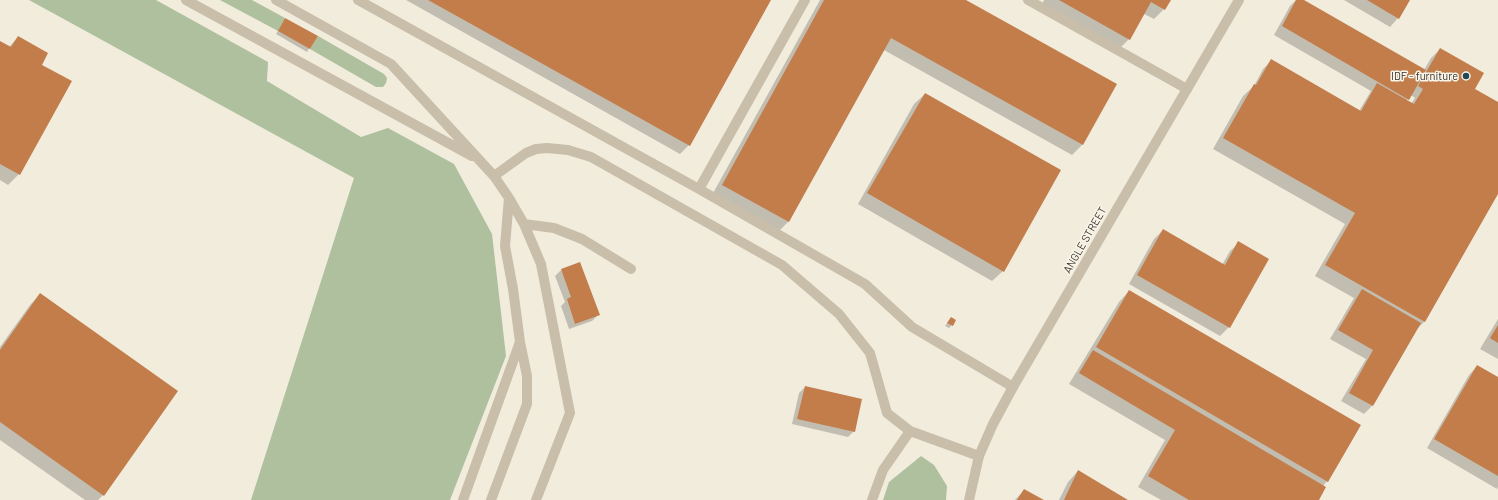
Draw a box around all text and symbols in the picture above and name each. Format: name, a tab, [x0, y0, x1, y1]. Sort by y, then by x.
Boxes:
place label: IDF - furniture	[1391, 69, 1458, 83]
marker: IDF - furniture	[1461, 71, 1471, 81]
street label: ANGLE STREET	[1061, 204, 1109, 276]

